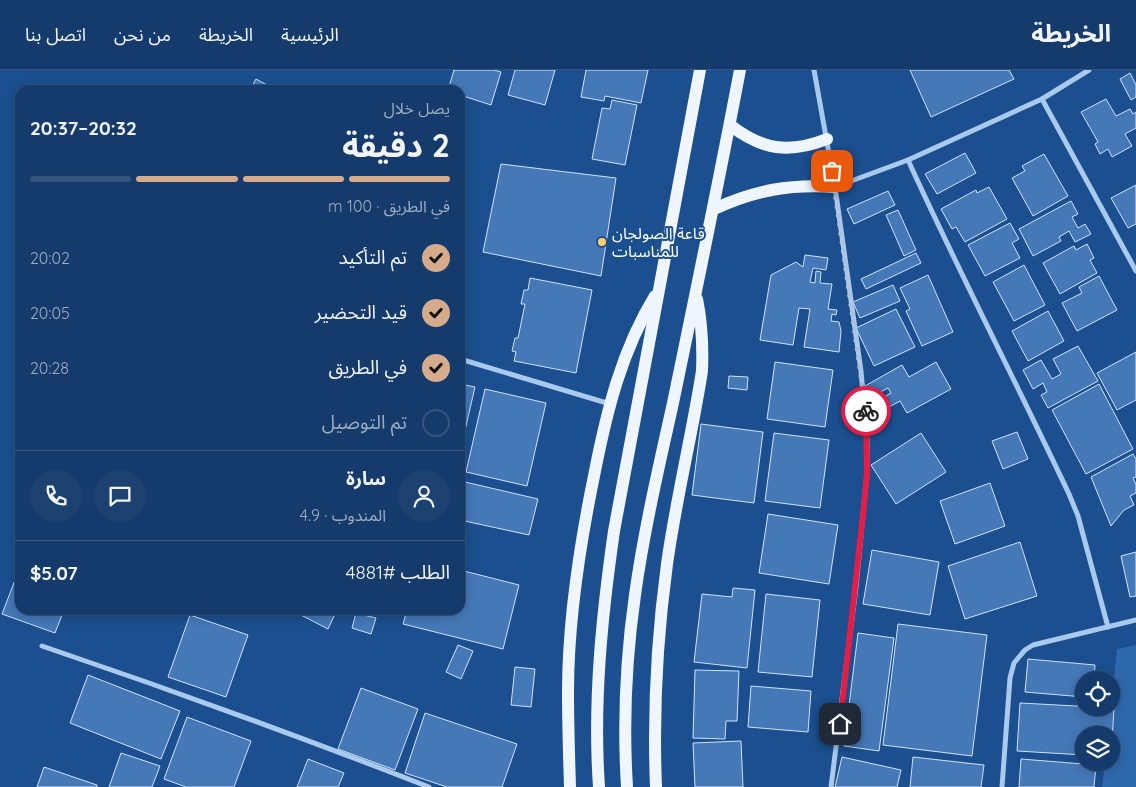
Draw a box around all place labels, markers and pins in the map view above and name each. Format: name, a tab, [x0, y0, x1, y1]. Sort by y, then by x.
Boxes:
pin	[811, 150, 853, 192]
place label: قاعة الصولجان للمناسبات	[612, 223, 705, 261]
marker: قاعة الصولجان للمناسبات	[596, 236, 608, 248]
pin	[819, 703, 861, 745]

